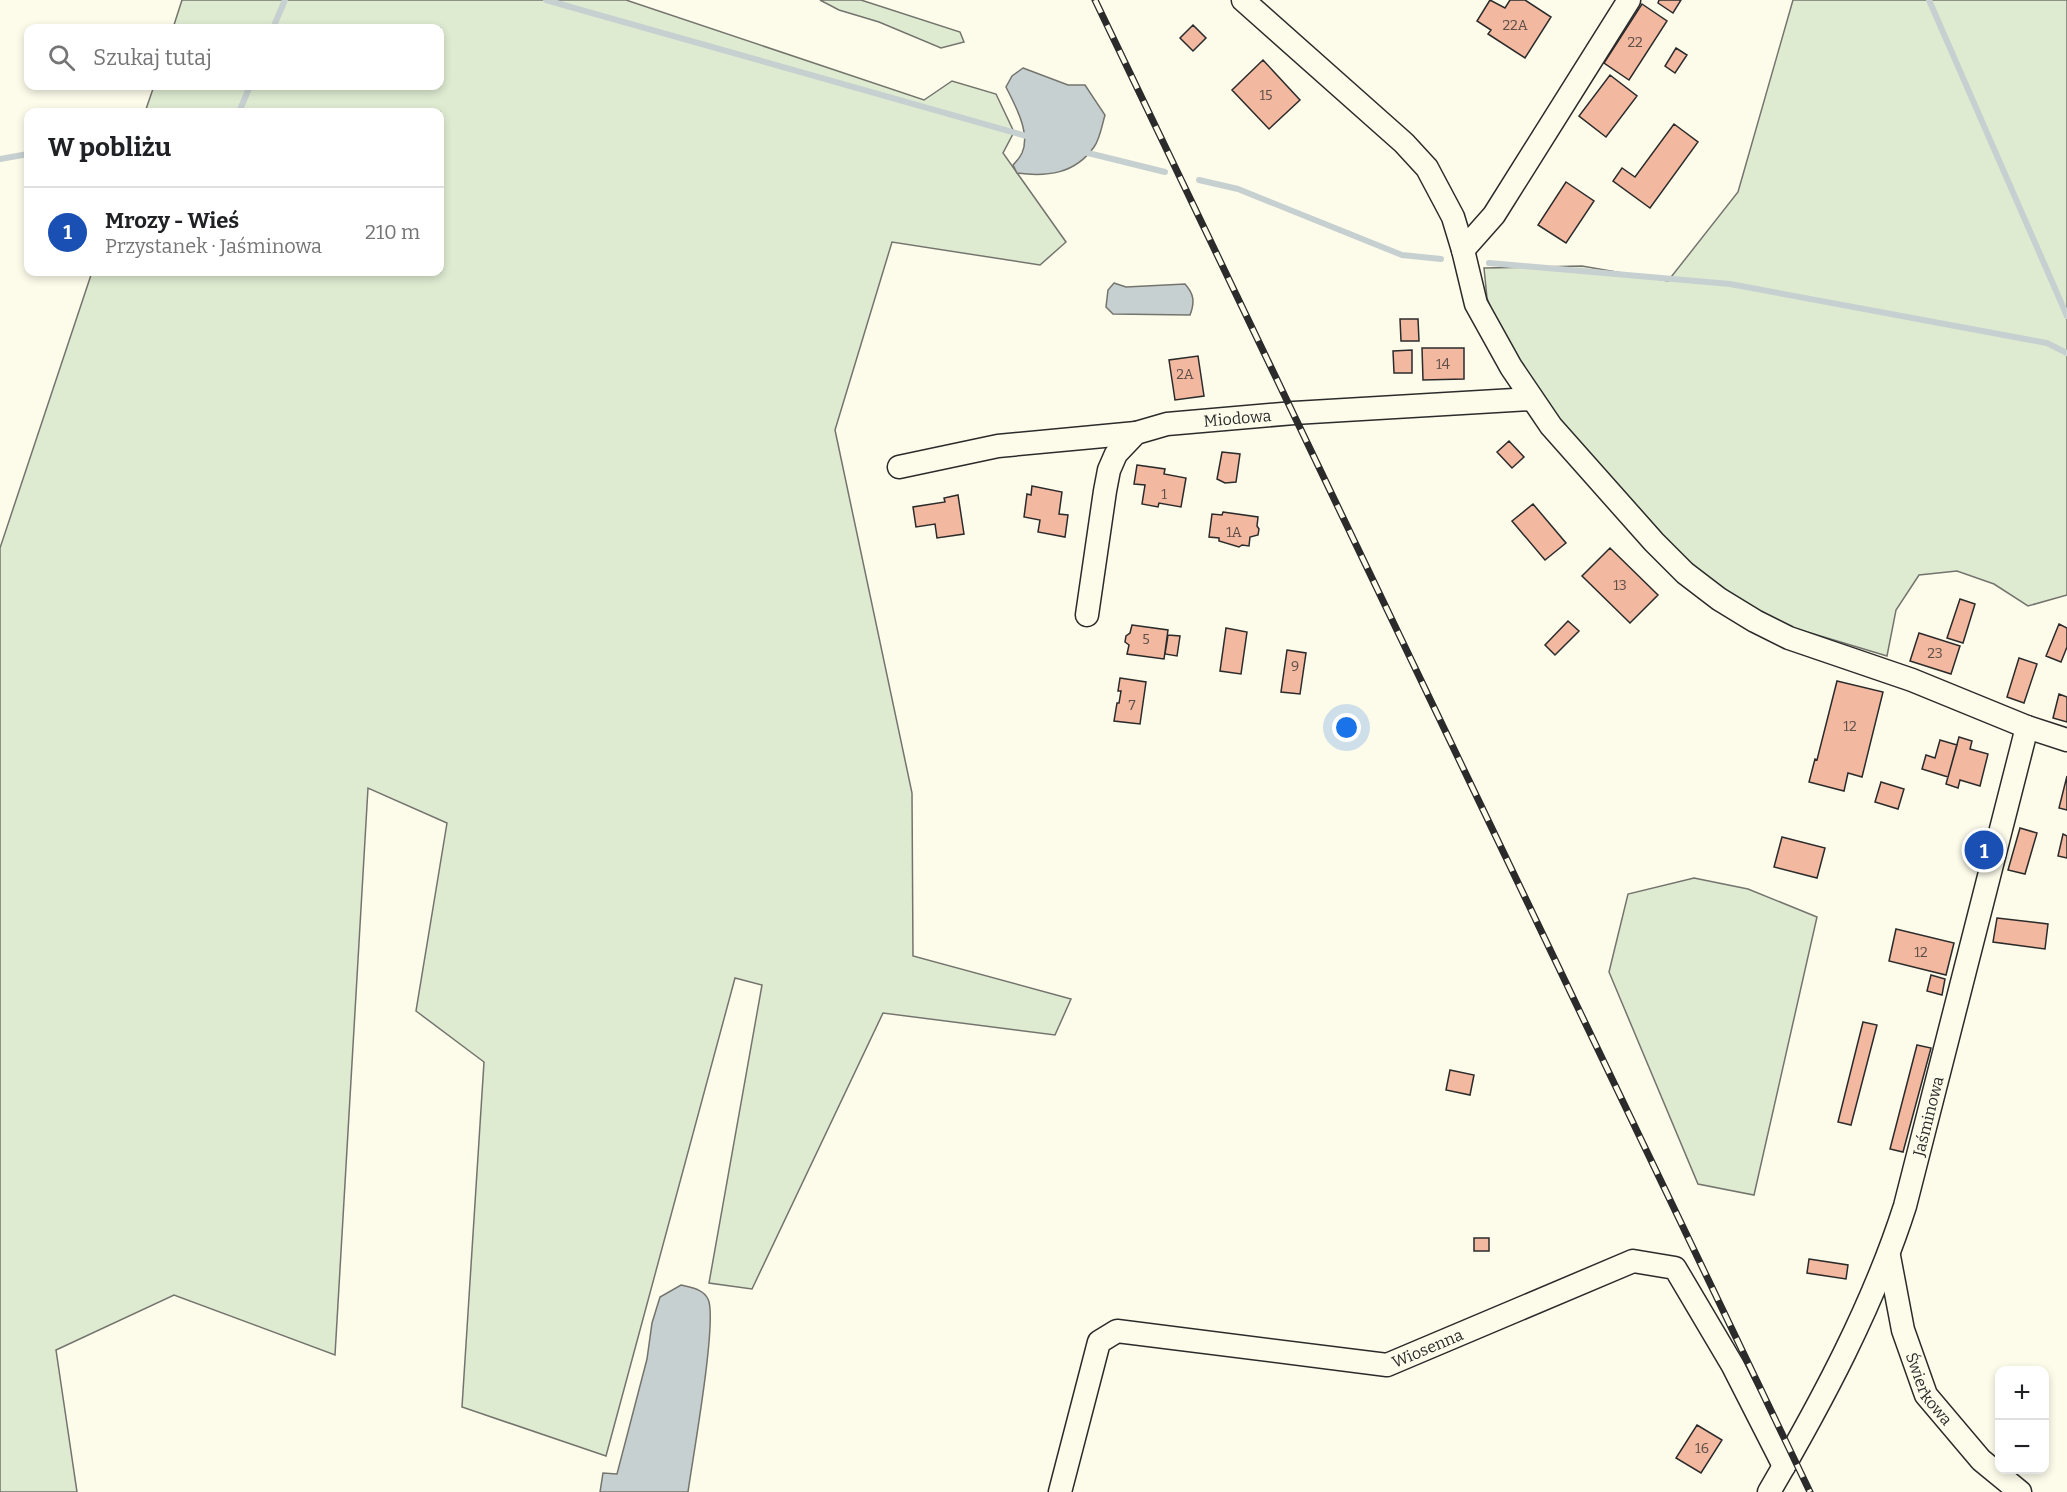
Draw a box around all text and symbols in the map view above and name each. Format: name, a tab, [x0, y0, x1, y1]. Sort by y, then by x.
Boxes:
house number: 22A	[1502, 17, 1528, 34]
search box	[24, 24, 444, 90]
house number: 22	[1627, 34, 1643, 51]
icon: search	[45, 41, 78, 74]
text: Szukaj tutaj	[93, 44, 212, 71]
house number: 15	[1259, 87, 1273, 104]
text: W pobliżu	[48, 132, 171, 163]
text: Mrozy - Wieś	[105, 207, 239, 234]
text: 1	[63, 220, 72, 244]
text: 210 m	[365, 220, 420, 244]
text: Przystanek · Jaśminowa	[105, 234, 322, 258]
house number: 14	[1436, 356, 1450, 373]
house number: 2A	[1176, 366, 1194, 383]
street label: Miodowa	[1203, 406, 1272, 431]
house number: 1	[1161, 486, 1167, 503]
house number: 1A	[1226, 524, 1242, 541]
house number: 13	[1613, 577, 1627, 594]
house number: 5	[1142, 631, 1150, 648]
house number: 23	[1927, 645, 1943, 662]
house number: 9	[1291, 658, 1299, 675]
house number: 7	[1128, 697, 1136, 714]
your location	[1332, 713, 1361, 742]
house number: 12	[1843, 718, 1857, 735]
pin: 1	[1964, 828, 2004, 872]
house number: 12	[1914, 944, 1928, 961]
street label: Jaśminowa	[1909, 1074, 1948, 1159]
street label: Wiosenna	[1389, 1325, 1466, 1372]
street label: Świerkowa	[1902, 1350, 1956, 1429]
map controls	[1995, 1366, 2049, 1474]
button: +	[1995, 1366, 2049, 1420]
button: −	[1995, 1420, 2049, 1474]
house number: 16	[1695, 1440, 1709, 1457]

